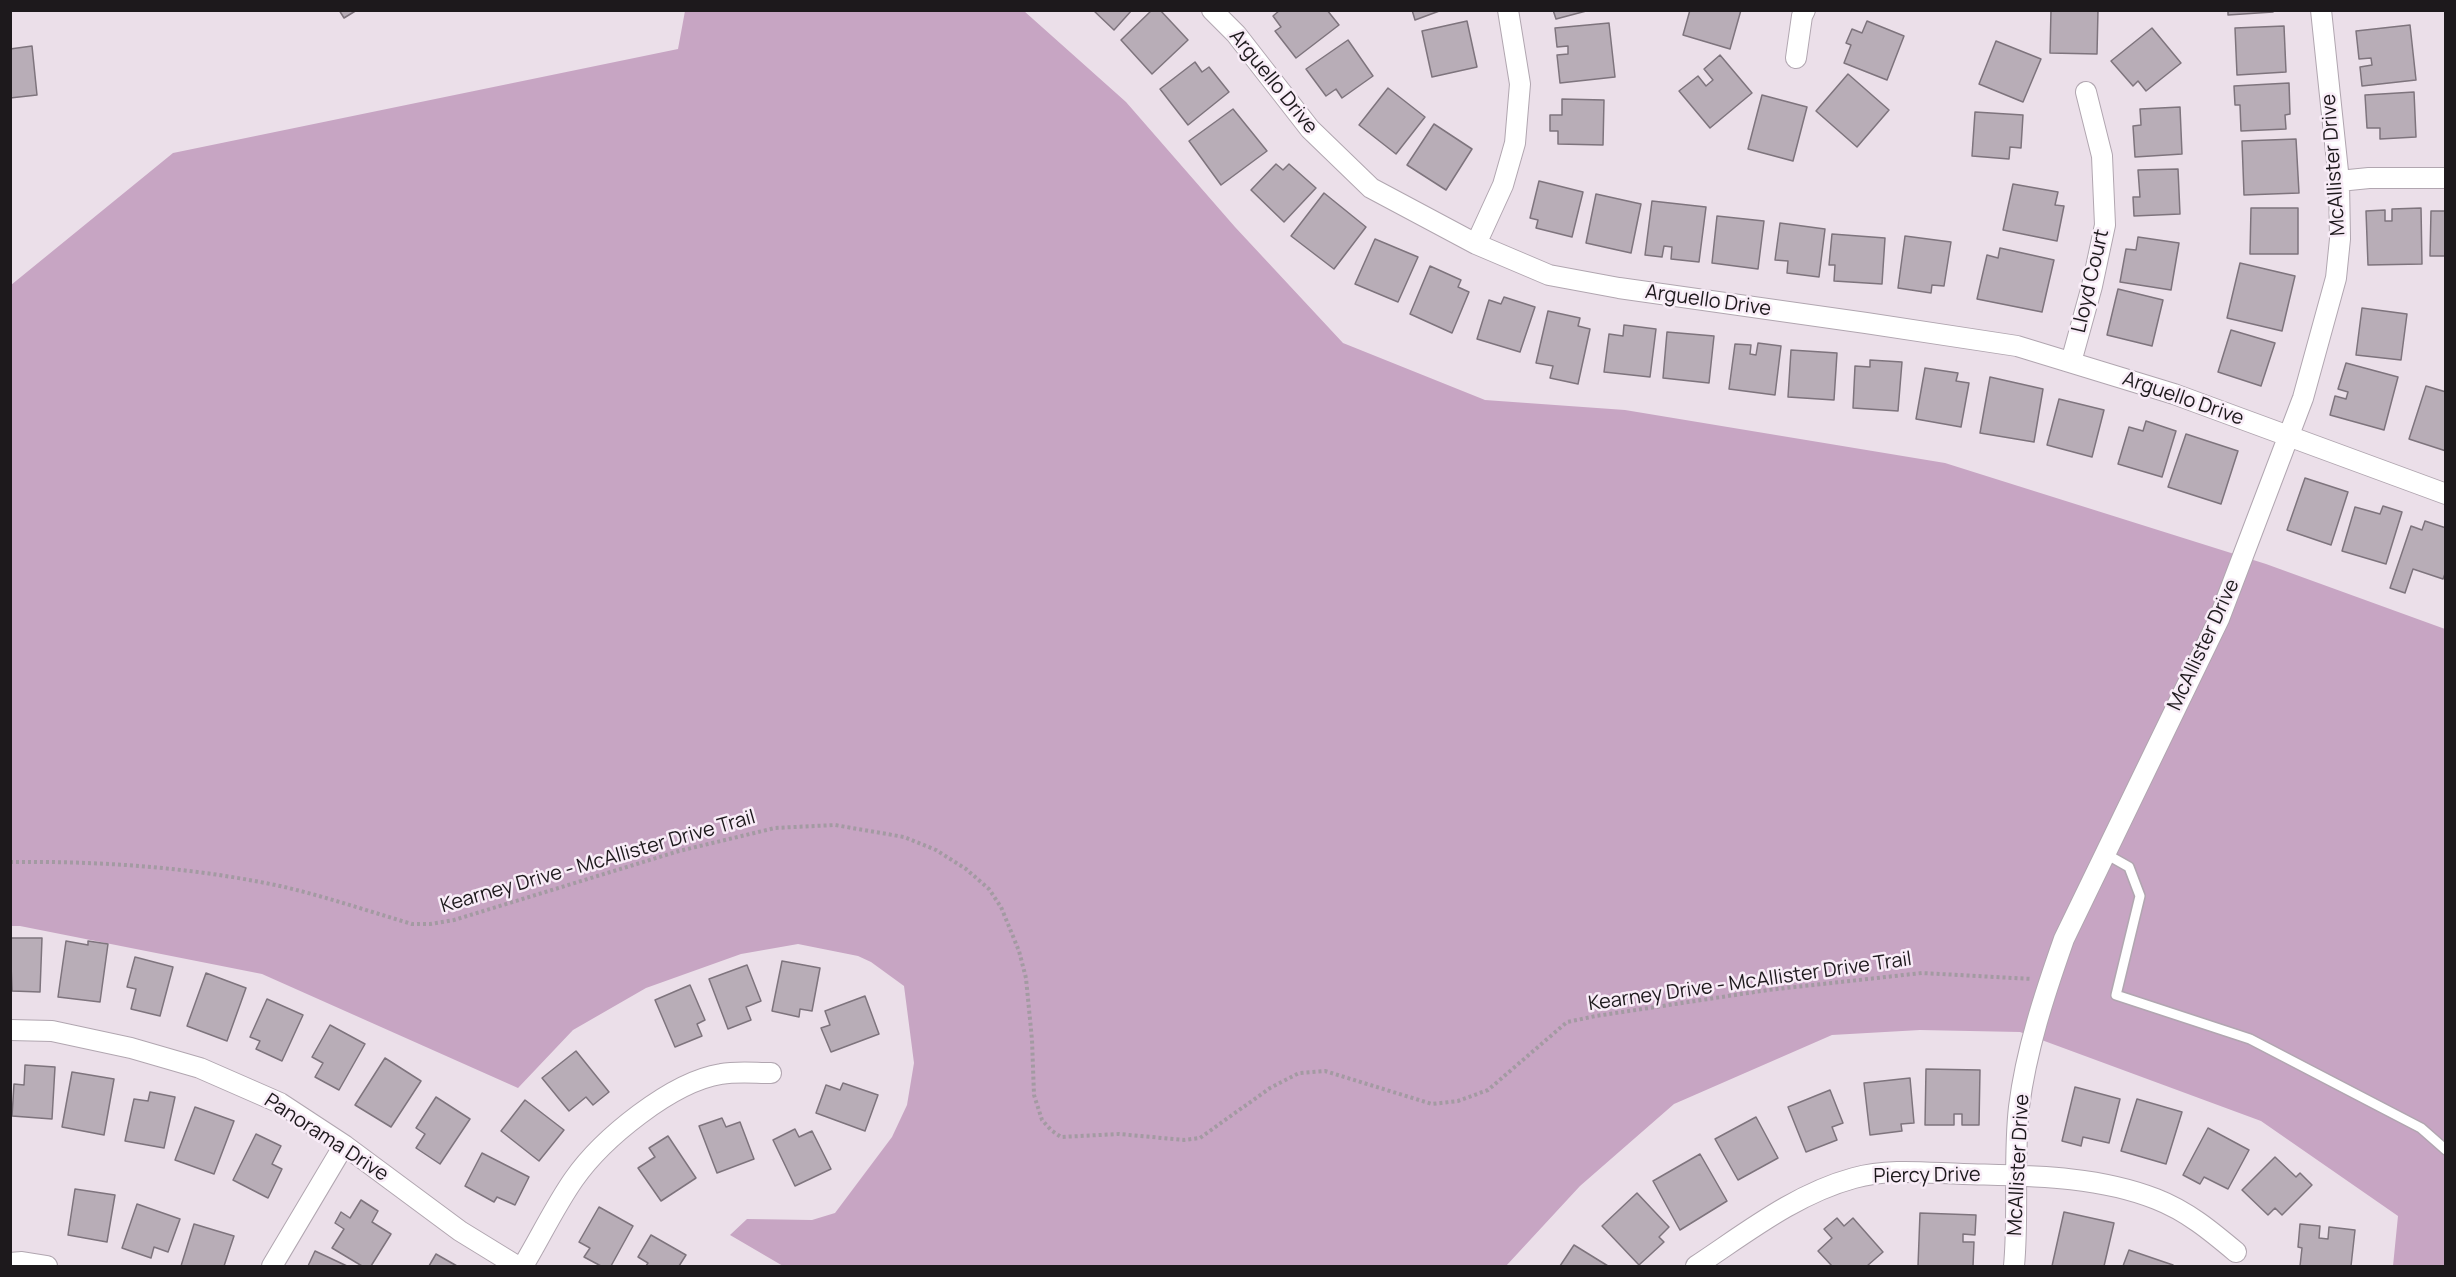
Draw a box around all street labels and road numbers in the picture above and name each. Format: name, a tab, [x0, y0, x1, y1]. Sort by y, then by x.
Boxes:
street label: Arguello Drive	[1224, 25, 1322, 139]
street label: McAllister Drive	[2317, 93, 2351, 237]
street label: Lloyd Court	[2067, 227, 2115, 335]
street label: Arguello Drive	[1644, 280, 1772, 322]
street label: Arguello Drive	[2119, 367, 2247, 431]
street label: McAllister Drive	[2163, 575, 2245, 715]
street label: Kearney Drive - McAllister Drive Trail	[438, 805, 758, 919]
street label: Kearney Drive - McAllister Drive Trail	[1587, 947, 1913, 1017]
street label: Panorama Drive	[259, 1089, 393, 1187]
street label: McAllister Drive	[2003, 1093, 2035, 1237]
street label: Piercy Drive	[1873, 1163, 1981, 1189]

